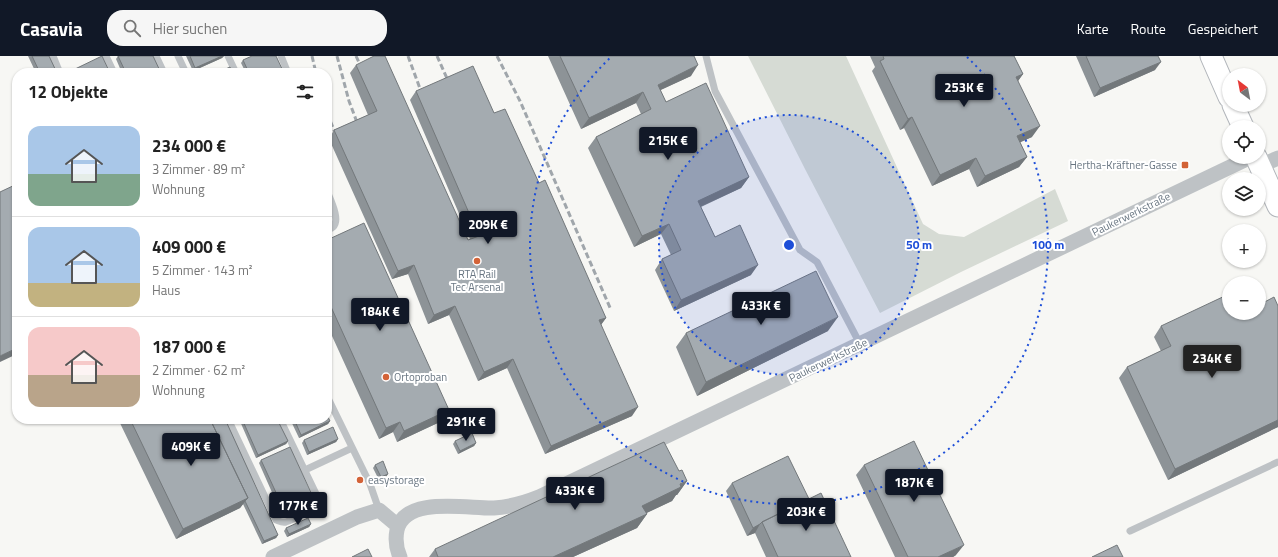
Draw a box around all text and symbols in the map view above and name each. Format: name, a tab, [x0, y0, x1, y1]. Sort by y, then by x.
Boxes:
search box	[107, 10, 387, 46]
text: Casavia	[20, 14, 83, 43]
icon: search	[121, 17, 143, 39]
text: Hier suchen	[153, 17, 227, 40]
text: Karte	[1077, 18, 1109, 39]
text: Route	[1131, 18, 1166, 39]
text: Gespeichert	[1188, 18, 1258, 39]
north arrow	[1222, 68, 1266, 112]
map controls	[1222, 68, 1266, 320]
pin: 253K €	[931, 74, 997, 108]
text: 253K €	[944, 77, 984, 97]
text: 12 Objekte	[28, 79, 108, 105]
icon: filters	[294, 81, 316, 103]
button: locate	[1222, 120, 1266, 164]
pin: 215K €	[635, 127, 701, 161]
text: 215K €	[648, 130, 688, 150]
text: 234 000 €	[152, 133, 226, 159]
icon: home	[60, 142, 108, 190]
place label: Hertha-Kräftner-Gasse	[1069, 157, 1177, 173]
text: 3 Zimmer · 89 m²	[152, 159, 245, 179]
marker: Hertha-Kräftner-Gasse	[1180, 160, 1190, 170]
button: layers	[1222, 172, 1266, 216]
text: Wohnung	[152, 179, 205, 199]
street label: Paukerwerkstraße	[1089, 188, 1173, 240]
pin: 209K €	[455, 211, 521, 245]
text: 209K €	[468, 214, 508, 234]
button: +	[1222, 224, 1266, 268]
text: 409 000 €	[152, 234, 226, 260]
text: 50 m	[906, 235, 932, 254]
text: 100 m	[1032, 235, 1064, 254]
centre of rings	[782, 238, 796, 252]
icon: home	[60, 243, 108, 291]
marker: RTA Rail Tec Arsenal	[472, 256, 482, 266]
text: 5 Zimmer · 143 m²	[152, 260, 253, 280]
place label: RTA Rail Tec Arsenal	[451, 266, 503, 295]
button: −	[1222, 276, 1266, 320]
text: Haus	[152, 280, 180, 300]
pin: 433K €	[728, 292, 794, 326]
text: 433K €	[741, 295, 781, 315]
pin: 184K €	[347, 298, 413, 332]
text: 184K €	[360, 301, 400, 321]
text: 187 000 €	[152, 334, 226, 360]
street label: Paukerwerkstraße	[786, 334, 870, 386]
icon: home	[60, 343, 108, 391]
pin: 234K €	[1179, 345, 1245, 379]
text: 234K €	[1192, 348, 1232, 368]
text: 2 Zimmer · 62 m²	[152, 360, 245, 380]
place label: Ortoproban	[394, 369, 447, 385]
marker: Ortoproban	[381, 372, 391, 382]
text: Wohnung	[152, 380, 205, 400]
pin: 291K €	[433, 408, 499, 442]
text: 291K €	[446, 411, 486, 431]
pin: 409K €	[158, 433, 224, 467]
text: 409K €	[171, 436, 211, 456]
pin: 187K €	[881, 469, 947, 503]
place label: easystorage	[368, 472, 425, 488]
text: 187K €	[894, 472, 934, 492]
marker: easystorage	[355, 475, 365, 485]
pin: 433K €	[542, 477, 608, 511]
text: 433K €	[555, 480, 595, 500]
pin: 177K €	[265, 492, 331, 526]
text: 177K €	[278, 495, 318, 515]
pin: 203K €	[773, 498, 839, 532]
text: 203K €	[786, 501, 826, 521]

